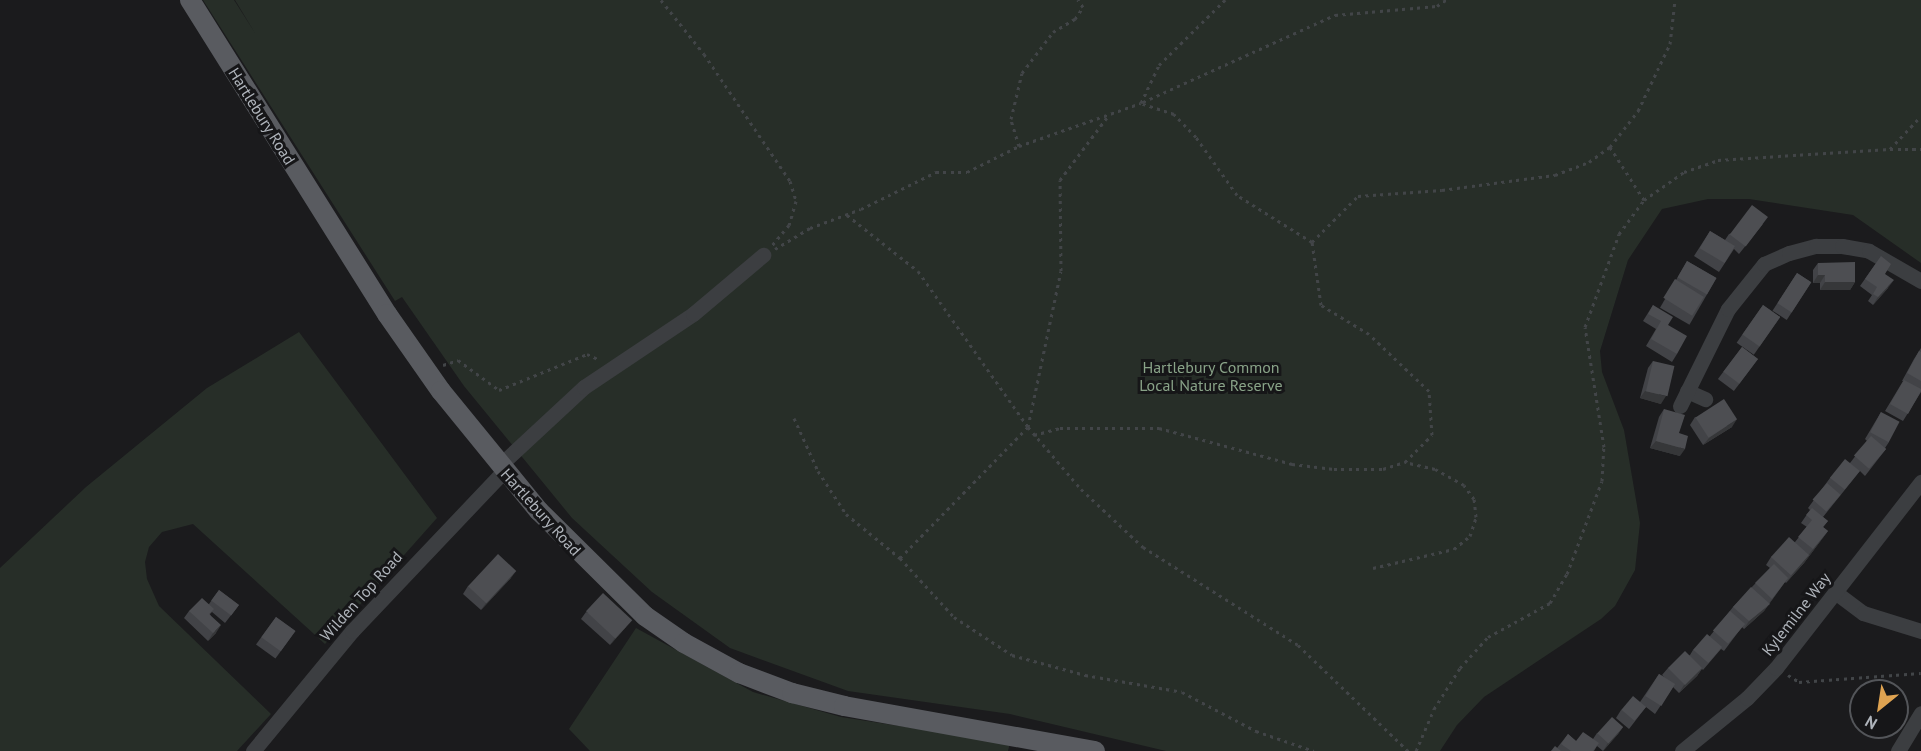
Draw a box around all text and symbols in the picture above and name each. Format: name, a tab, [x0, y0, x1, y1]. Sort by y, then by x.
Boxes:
street label: Hartlebury Road	[224, 64, 300, 168]
park label: Hartlebury Common Local Nature Reserve	[1139, 357, 1283, 395]
street label: Hartlebury Road	[497, 464, 585, 560]
street label: Wilden Top Road	[316, 547, 406, 645]
street label: Kylemilne Way	[1758, 569, 1834, 659]
north arrow	[1849, 679, 1909, 739]
text: N	[1861, 712, 1881, 734]

